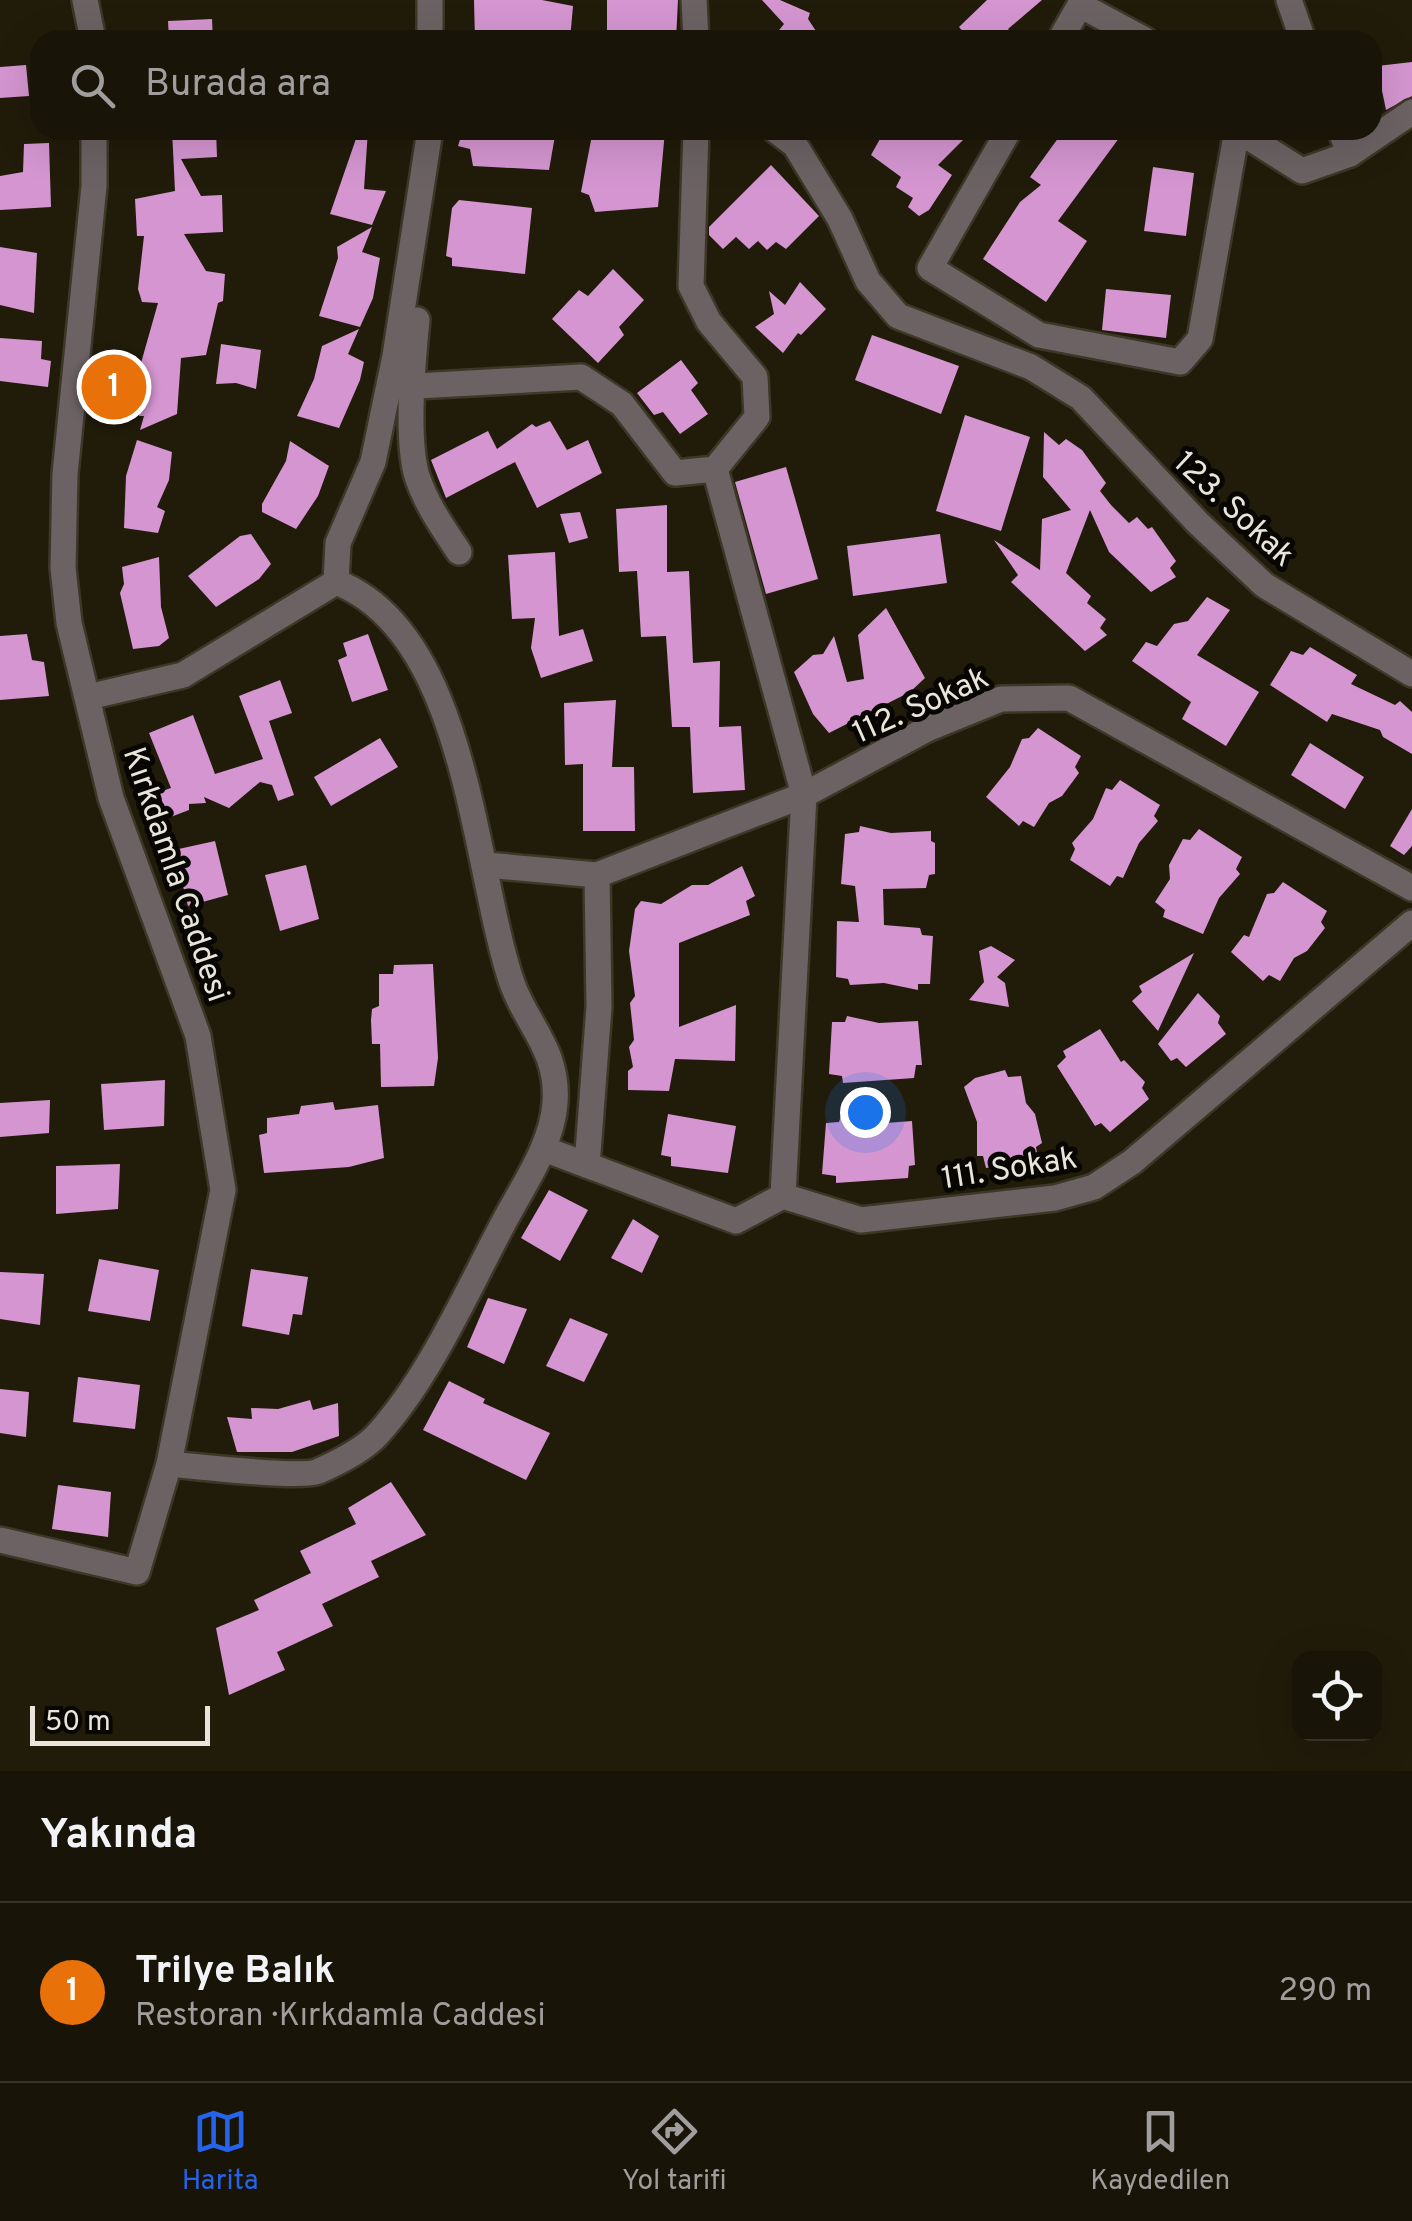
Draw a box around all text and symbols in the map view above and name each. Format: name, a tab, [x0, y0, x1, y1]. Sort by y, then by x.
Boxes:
search box	[30, 30, 1382, 140]
icon: search	[65, 58, 120, 113]
text: Burada ara	[145, 61, 331, 110]
pin: 1	[82, 350, 146, 424]
street label: 123. Sokak	[1164, 444, 1302, 577]
street label: 112. Sokak	[847, 659, 995, 754]
street label: Kırkdamla Caddesi	[112, 742, 237, 1008]
your location	[840, 1087, 891, 1138]
street label: 111. Sokak	[939, 1140, 1080, 1200]
map controls	[1292, 1651, 1382, 1741]
button: locate	[1292, 1651, 1382, 1741]
scale bar	[30, 1701, 210, 1746]
text: 50 m	[45, 1705, 111, 1741]
text: Yakında	[40, 1810, 197, 1863]
text: Trilye Balık	[135, 1948, 335, 1997]
text: 1	[66, 1972, 79, 2012]
text: 290 m	[1278, 1972, 1372, 2012]
text: Restoran · Kırkdamla Caddesi	[135, 1997, 546, 2037]
tab: Harita	[182, 2104, 259, 2200]
tab: Yol tarifi	[622, 2104, 727, 2200]
tab: Kaydedilen	[1090, 2104, 1230, 2200]

